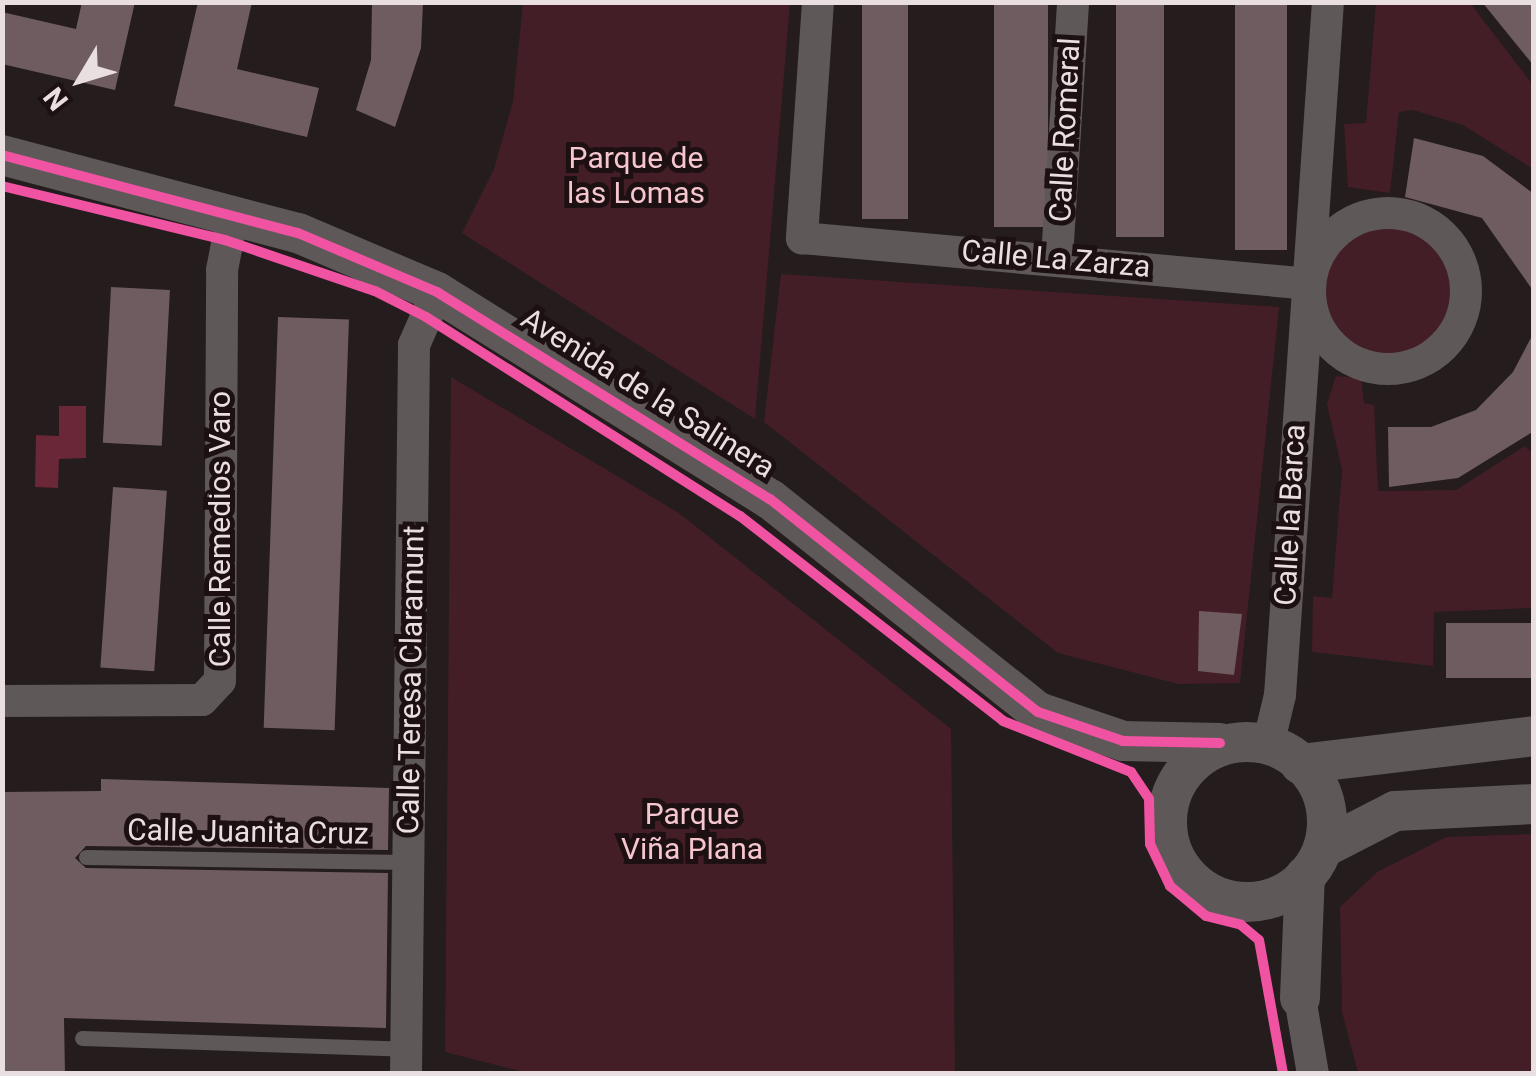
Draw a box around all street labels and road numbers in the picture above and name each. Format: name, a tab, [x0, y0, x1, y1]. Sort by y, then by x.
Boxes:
street label: Calle Romeral	[1042, 37, 1088, 223]
street label: Calle La Zarza	[960, 233, 1152, 285]
street label: Avenida de la Salinera	[515, 300, 781, 486]
street label: Calle Remedios Varo	[202, 391, 238, 667]
street label: Calle la Barca	[1267, 423, 1313, 607]
street label: Calle Teresa Claramunt	[390, 525, 432, 835]
street label: Calle Juanita Cruz	[127, 812, 369, 852]

